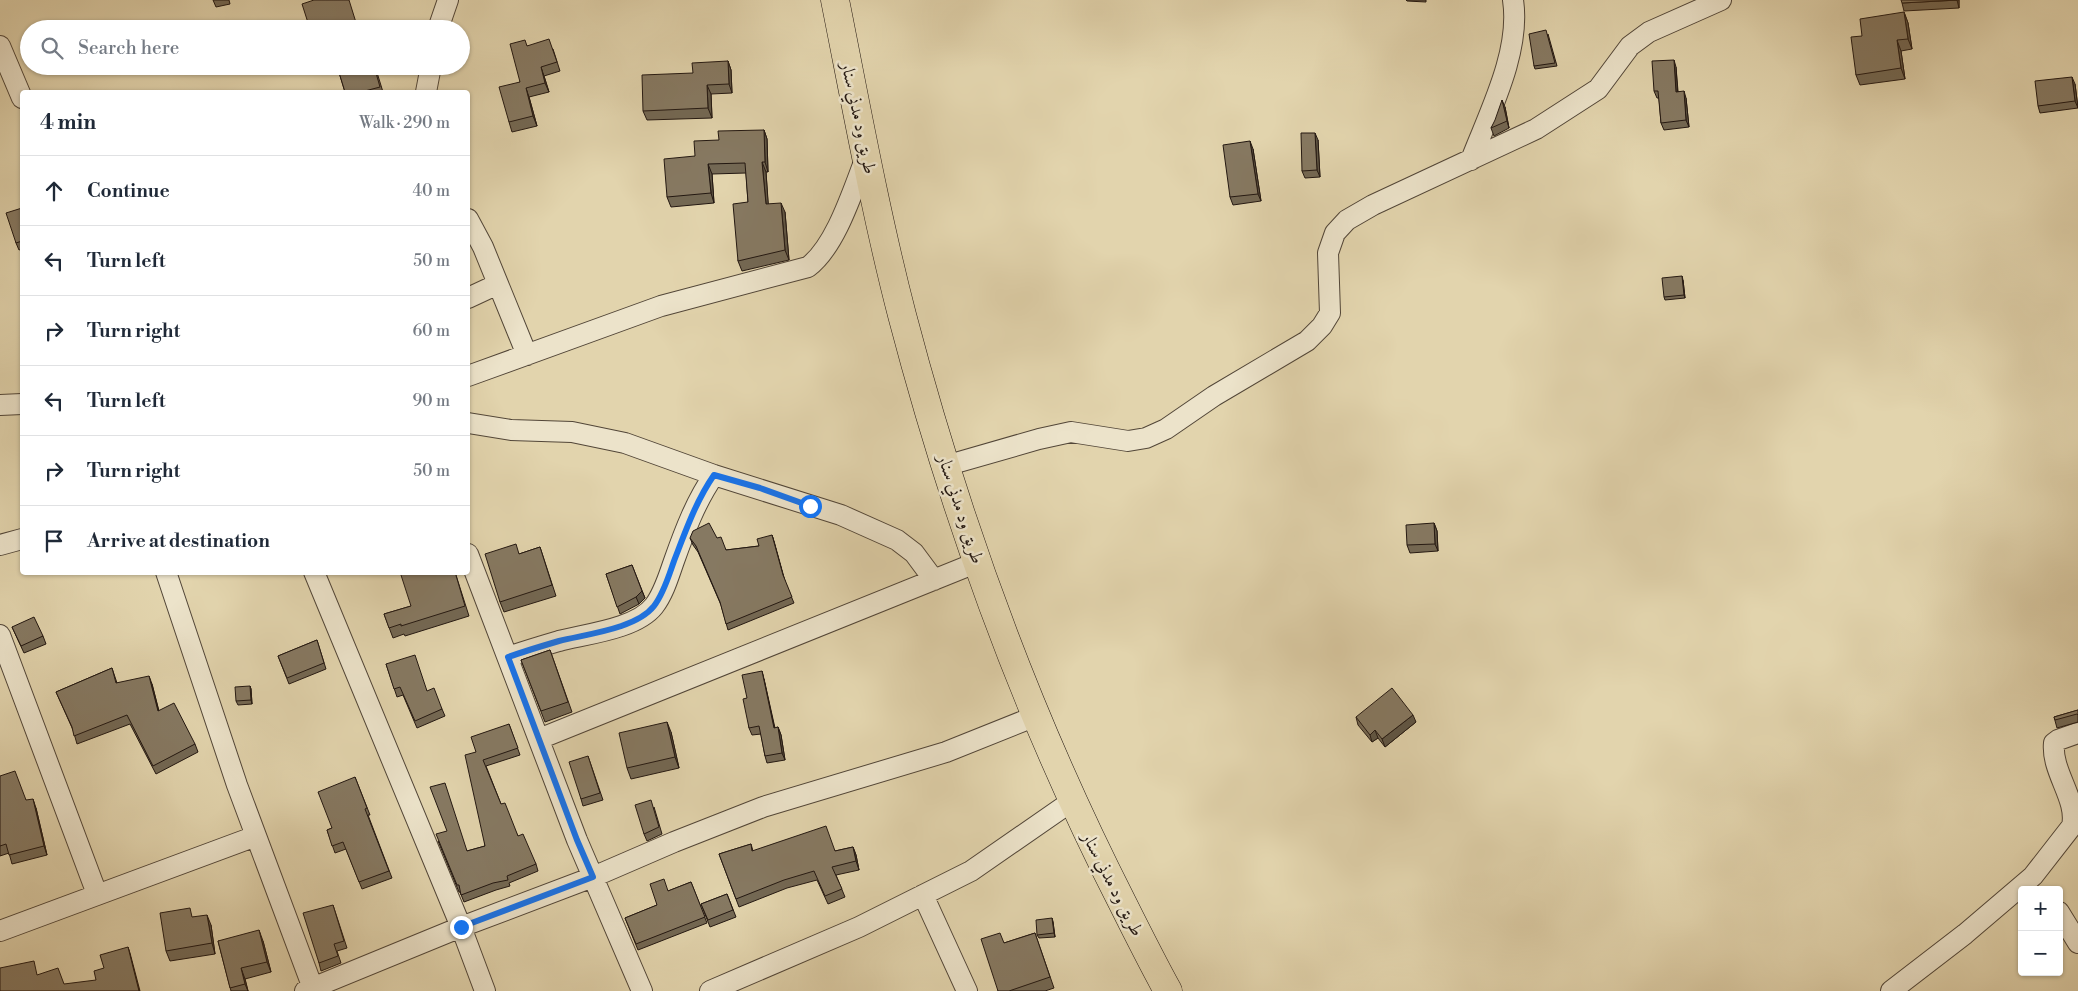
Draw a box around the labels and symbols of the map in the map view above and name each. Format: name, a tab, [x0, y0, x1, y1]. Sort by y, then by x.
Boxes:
street label: طريق ود مدني سنار	[832, 58, 882, 177]
street label: طريق ود مدني سنار	[929, 450, 989, 568]
route start	[799, 495, 822, 518]
street label: طريق ود مدني سنار	[1073, 826, 1149, 942]
route end	[450, 916, 473, 939]

